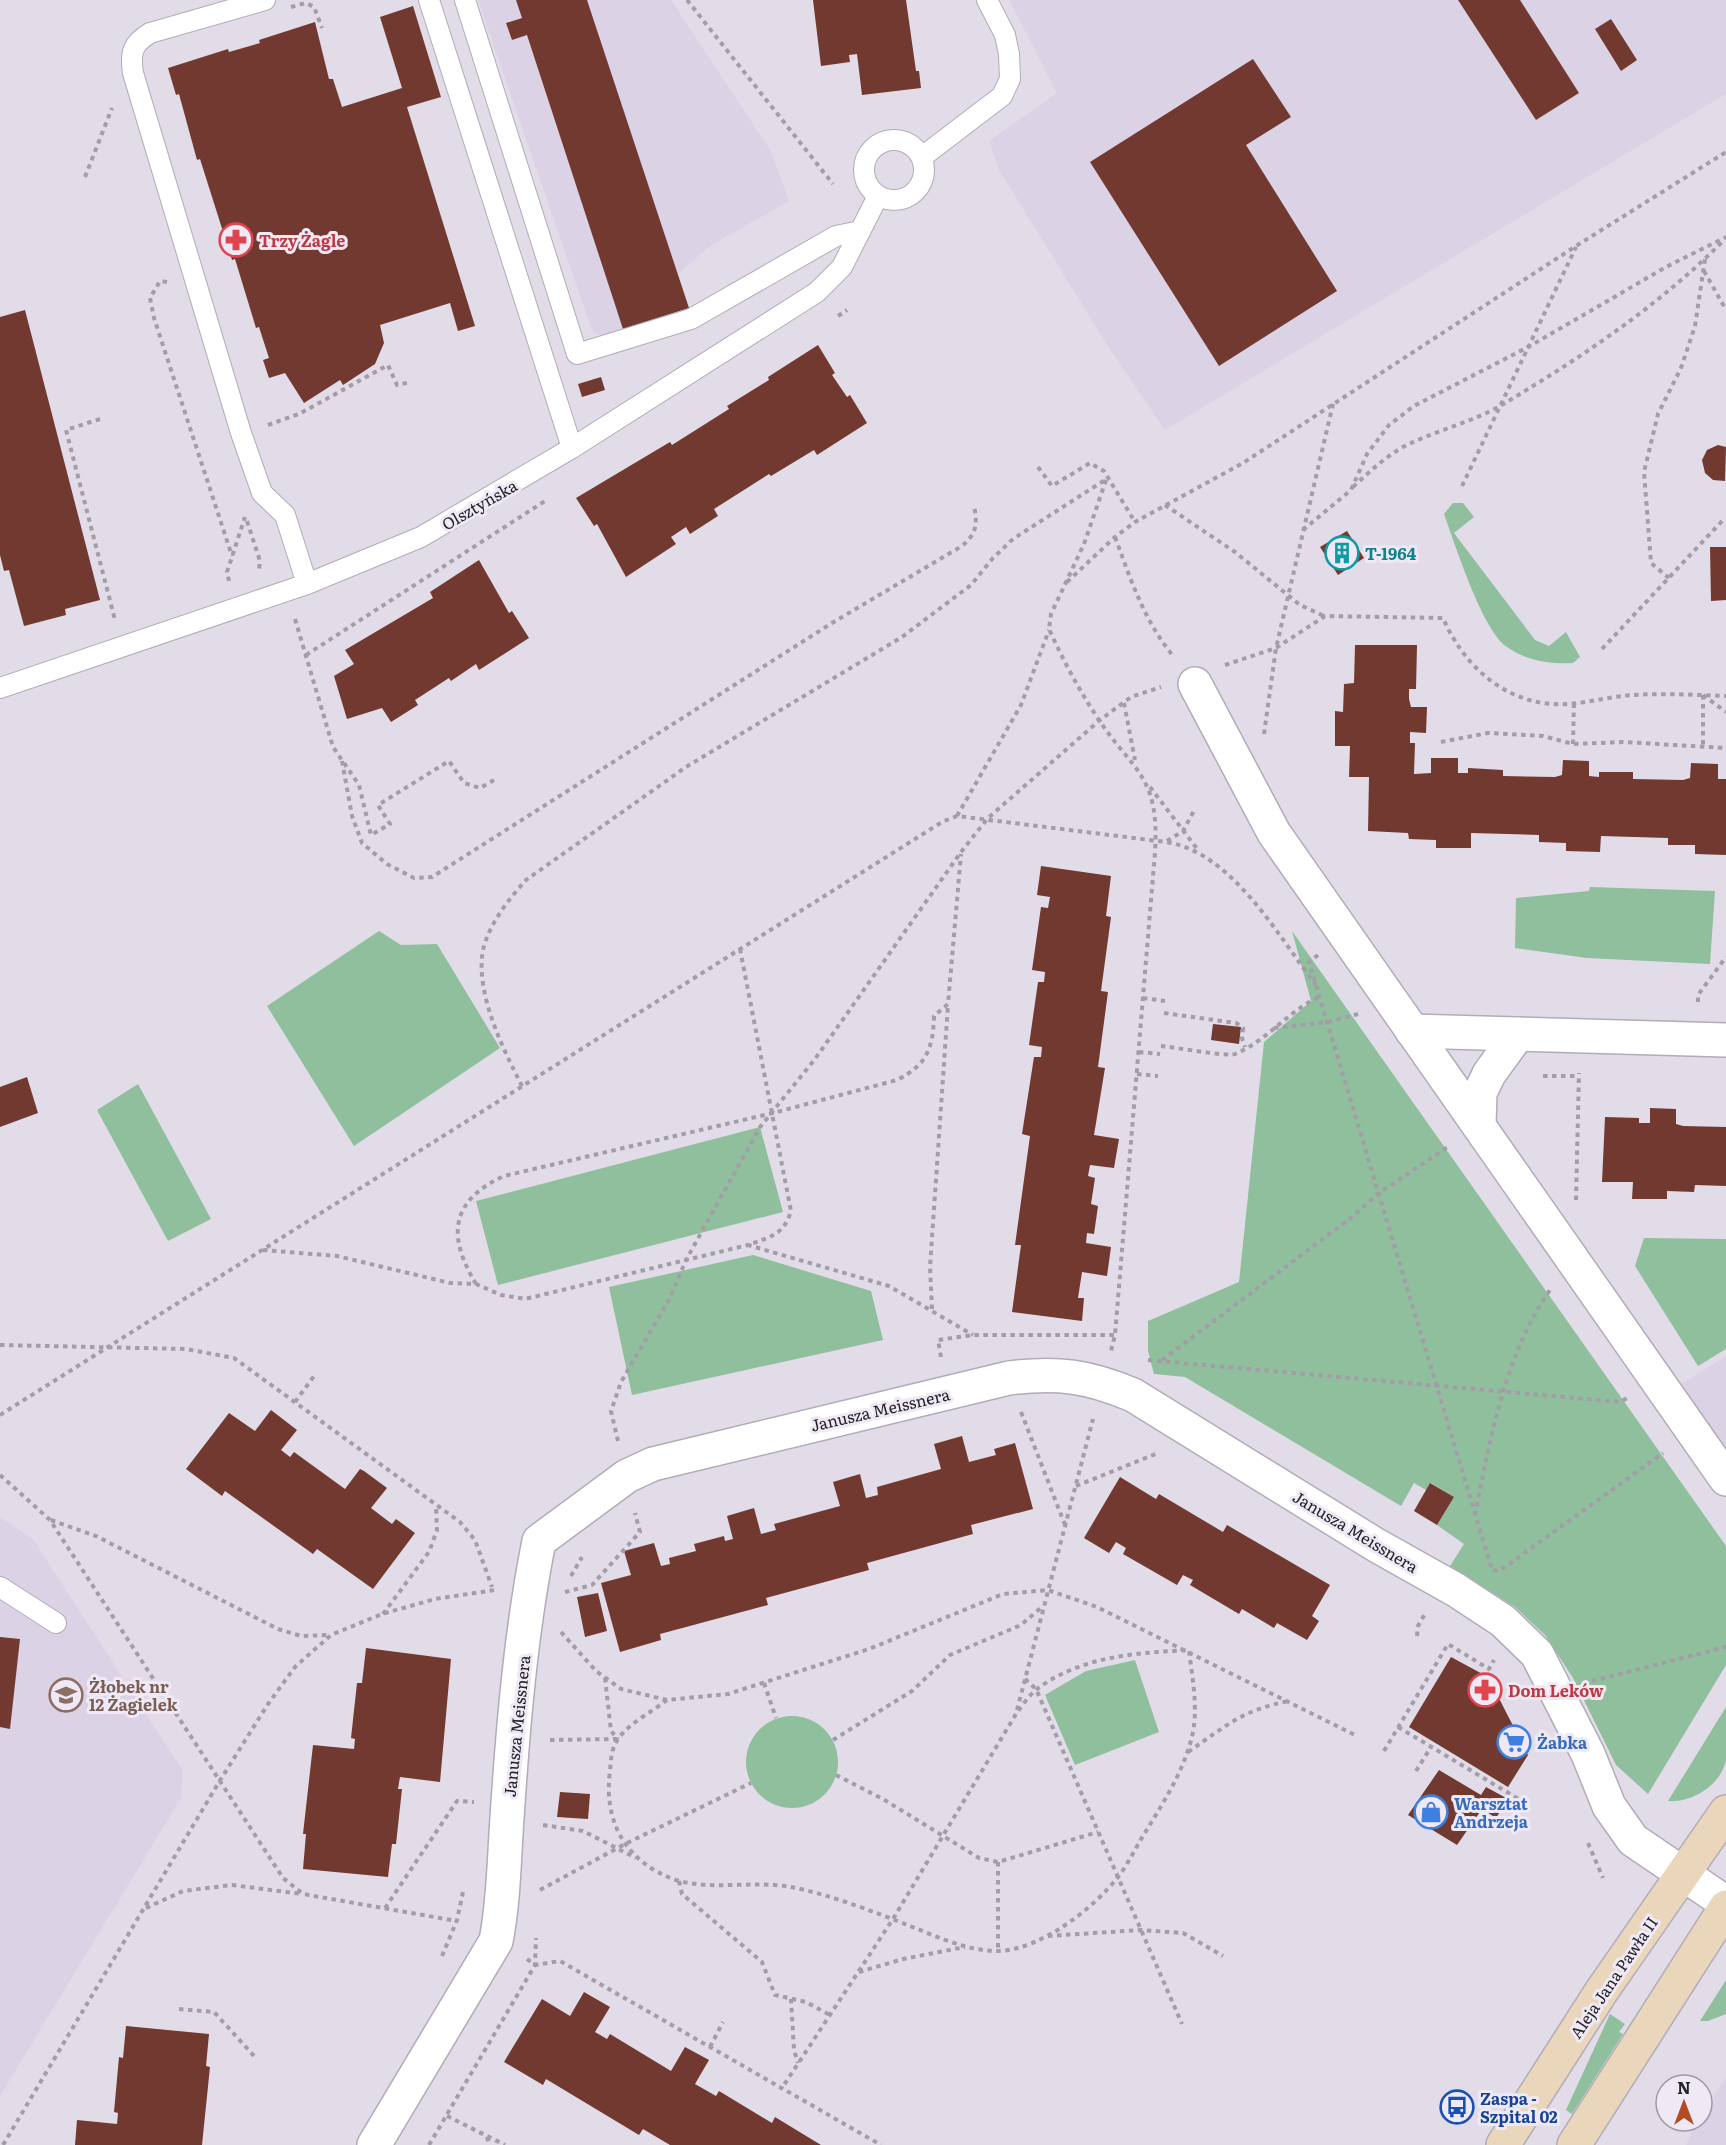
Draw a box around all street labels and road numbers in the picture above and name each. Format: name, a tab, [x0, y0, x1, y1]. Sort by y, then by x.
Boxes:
street label: Olsztyńska	[437, 472, 522, 535]
street label: Janusza Meissnera	[808, 1381, 952, 1437]
street label: Janusza Meissnera	[1289, 1484, 1424, 1578]
street label: Janusza Meissnera	[497, 1654, 535, 1798]
street label: Aleja Jana Pawła II	[1563, 1911, 1663, 2043]

